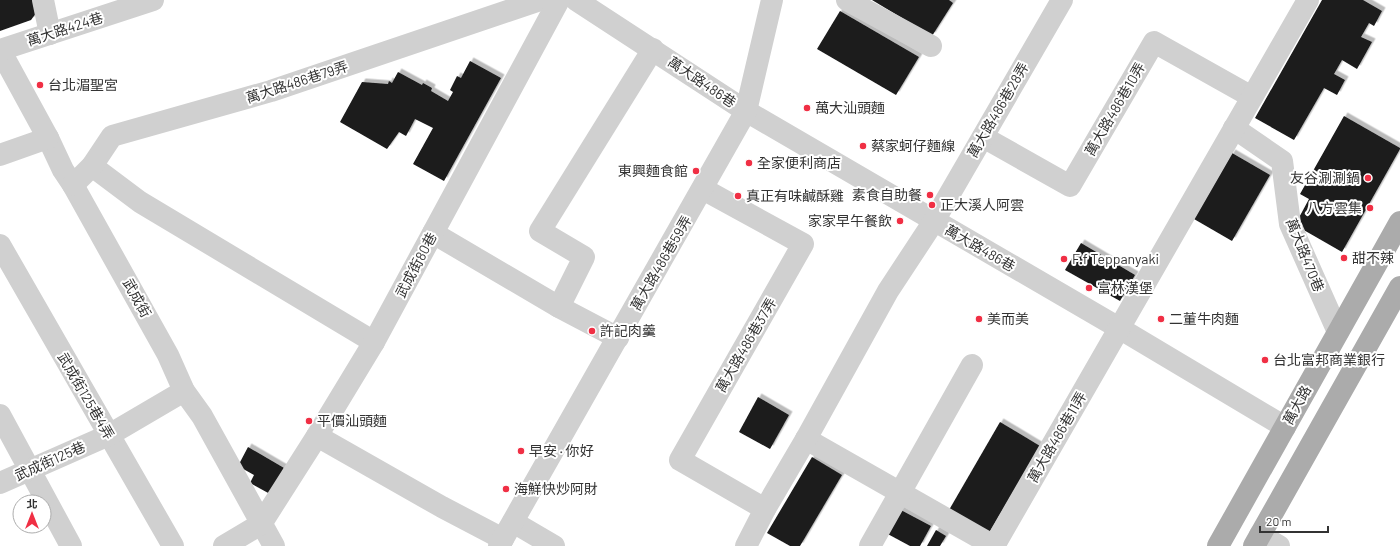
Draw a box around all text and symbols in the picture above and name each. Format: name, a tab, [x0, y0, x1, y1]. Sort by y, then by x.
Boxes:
street label: 萬大路424巷	[25, 8, 105, 49]
street label: 萬大路486巷	[665, 53, 739, 111]
street label: 萬大路486巷79弄	[244, 57, 350, 106]
street label: 萬大路486巷28弄	[963, 59, 1032, 160]
street label: 萬大路486巷10弄	[1081, 59, 1148, 158]
place label: 台北湄聖宮	[48, 76, 118, 93]
marker: 台北湄聖宮	[35, 80, 45, 90]
place label: 萬大汕頭麵	[815, 99, 885, 116]
marker: 萬大汕頭麵	[802, 103, 812, 113]
place label: 蔡家蚵仔麵線	[871, 137, 955, 154]
marker: 蔡家蚵仔麵線	[858, 141, 868, 151]
place label: 全家便利商店	[757, 154, 841, 171]
marker: 全家便利商店	[744, 158, 754, 168]
place label: 東興麵食館	[618, 162, 688, 179]
marker: 東興麵食館	[691, 166, 701, 176]
place label: 友谷涮涮鍋	[1290, 169, 1360, 186]
marker: 友谷涮涮鍋	[1363, 173, 1373, 183]
place label: 素食自助餐	[852, 186, 922, 203]
place label: 真正有味鹹酥雞	[746, 187, 844, 204]
marker: 素食自助餐	[925, 190, 935, 200]
marker: 真正有味鹹酥雞	[733, 191, 743, 201]
place label: 正大溪人阿雲	[940, 196, 1024, 213]
place label: 八方雲集	[1306, 199, 1362, 216]
marker: 正大溪人阿雲	[927, 200, 937, 210]
marker: 八方雲集	[1365, 203, 1375, 213]
street label: 萬大路486巷59弄	[627, 212, 695, 313]
place label: 家家早午餐飲	[808, 212, 892, 229]
marker: 家家早午餐飲	[895, 216, 905, 226]
street label: 萬大路470巷	[1283, 216, 1328, 294]
street label: 萬大路486巷	[942, 221, 1018, 274]
street label: 武成街80巷	[391, 229, 440, 300]
place label: 甜不辣	[1352, 249, 1394, 266]
place label: F.f Teppanyaki	[1072, 250, 1159, 267]
marker: 甜不辣	[1339, 253, 1349, 263]
marker: F.f Teppanyaki	[1059, 254, 1069, 264]
street label: 武成街	[120, 275, 155, 320]
place label: 富林漢堡	[1097, 279, 1153, 296]
marker: 富林漢堡	[1084, 283, 1094, 293]
street label: 萬大路486巷37弄	[712, 295, 779, 395]
place label: 美而美	[987, 310, 1029, 327]
place label: 二董牛肉麵	[1169, 310, 1239, 327]
marker: 美而美	[974, 314, 984, 324]
marker: 二董牛肉麵	[1156, 314, 1166, 324]
place label: 許記肉羹	[600, 322, 656, 339]
marker: 許記肉羹	[587, 326, 597, 336]
street label: 武成街125巷4弄	[55, 349, 118, 442]
place label: 台北富邦商業銀行	[1273, 351, 1385, 368]
marker: 台北富邦商業銀行	[1260, 355, 1270, 365]
street label: 萬大路	[1279, 382, 1314, 427]
street label: 萬大路486巷11弄	[1024, 388, 1089, 485]
place label: 平價汕頭麵	[317, 412, 387, 429]
marker: 平價汕頭麵	[304, 416, 314, 426]
street label: 武成街125巷	[12, 437, 88, 484]
place label: 早安 · 你好	[529, 442, 594, 459]
marker: 早安 · 你好	[516, 446, 526, 456]
place label: 海鮮快炒阿財	[514, 480, 598, 497]
marker: 海鮮快炒阿財	[501, 484, 511, 494]
north arrow	[12, 494, 52, 534]
text: 北	[27, 497, 38, 510]
scale bar	[1260, 508, 1328, 534]
text: 20 m	[1266, 514, 1292, 528]

